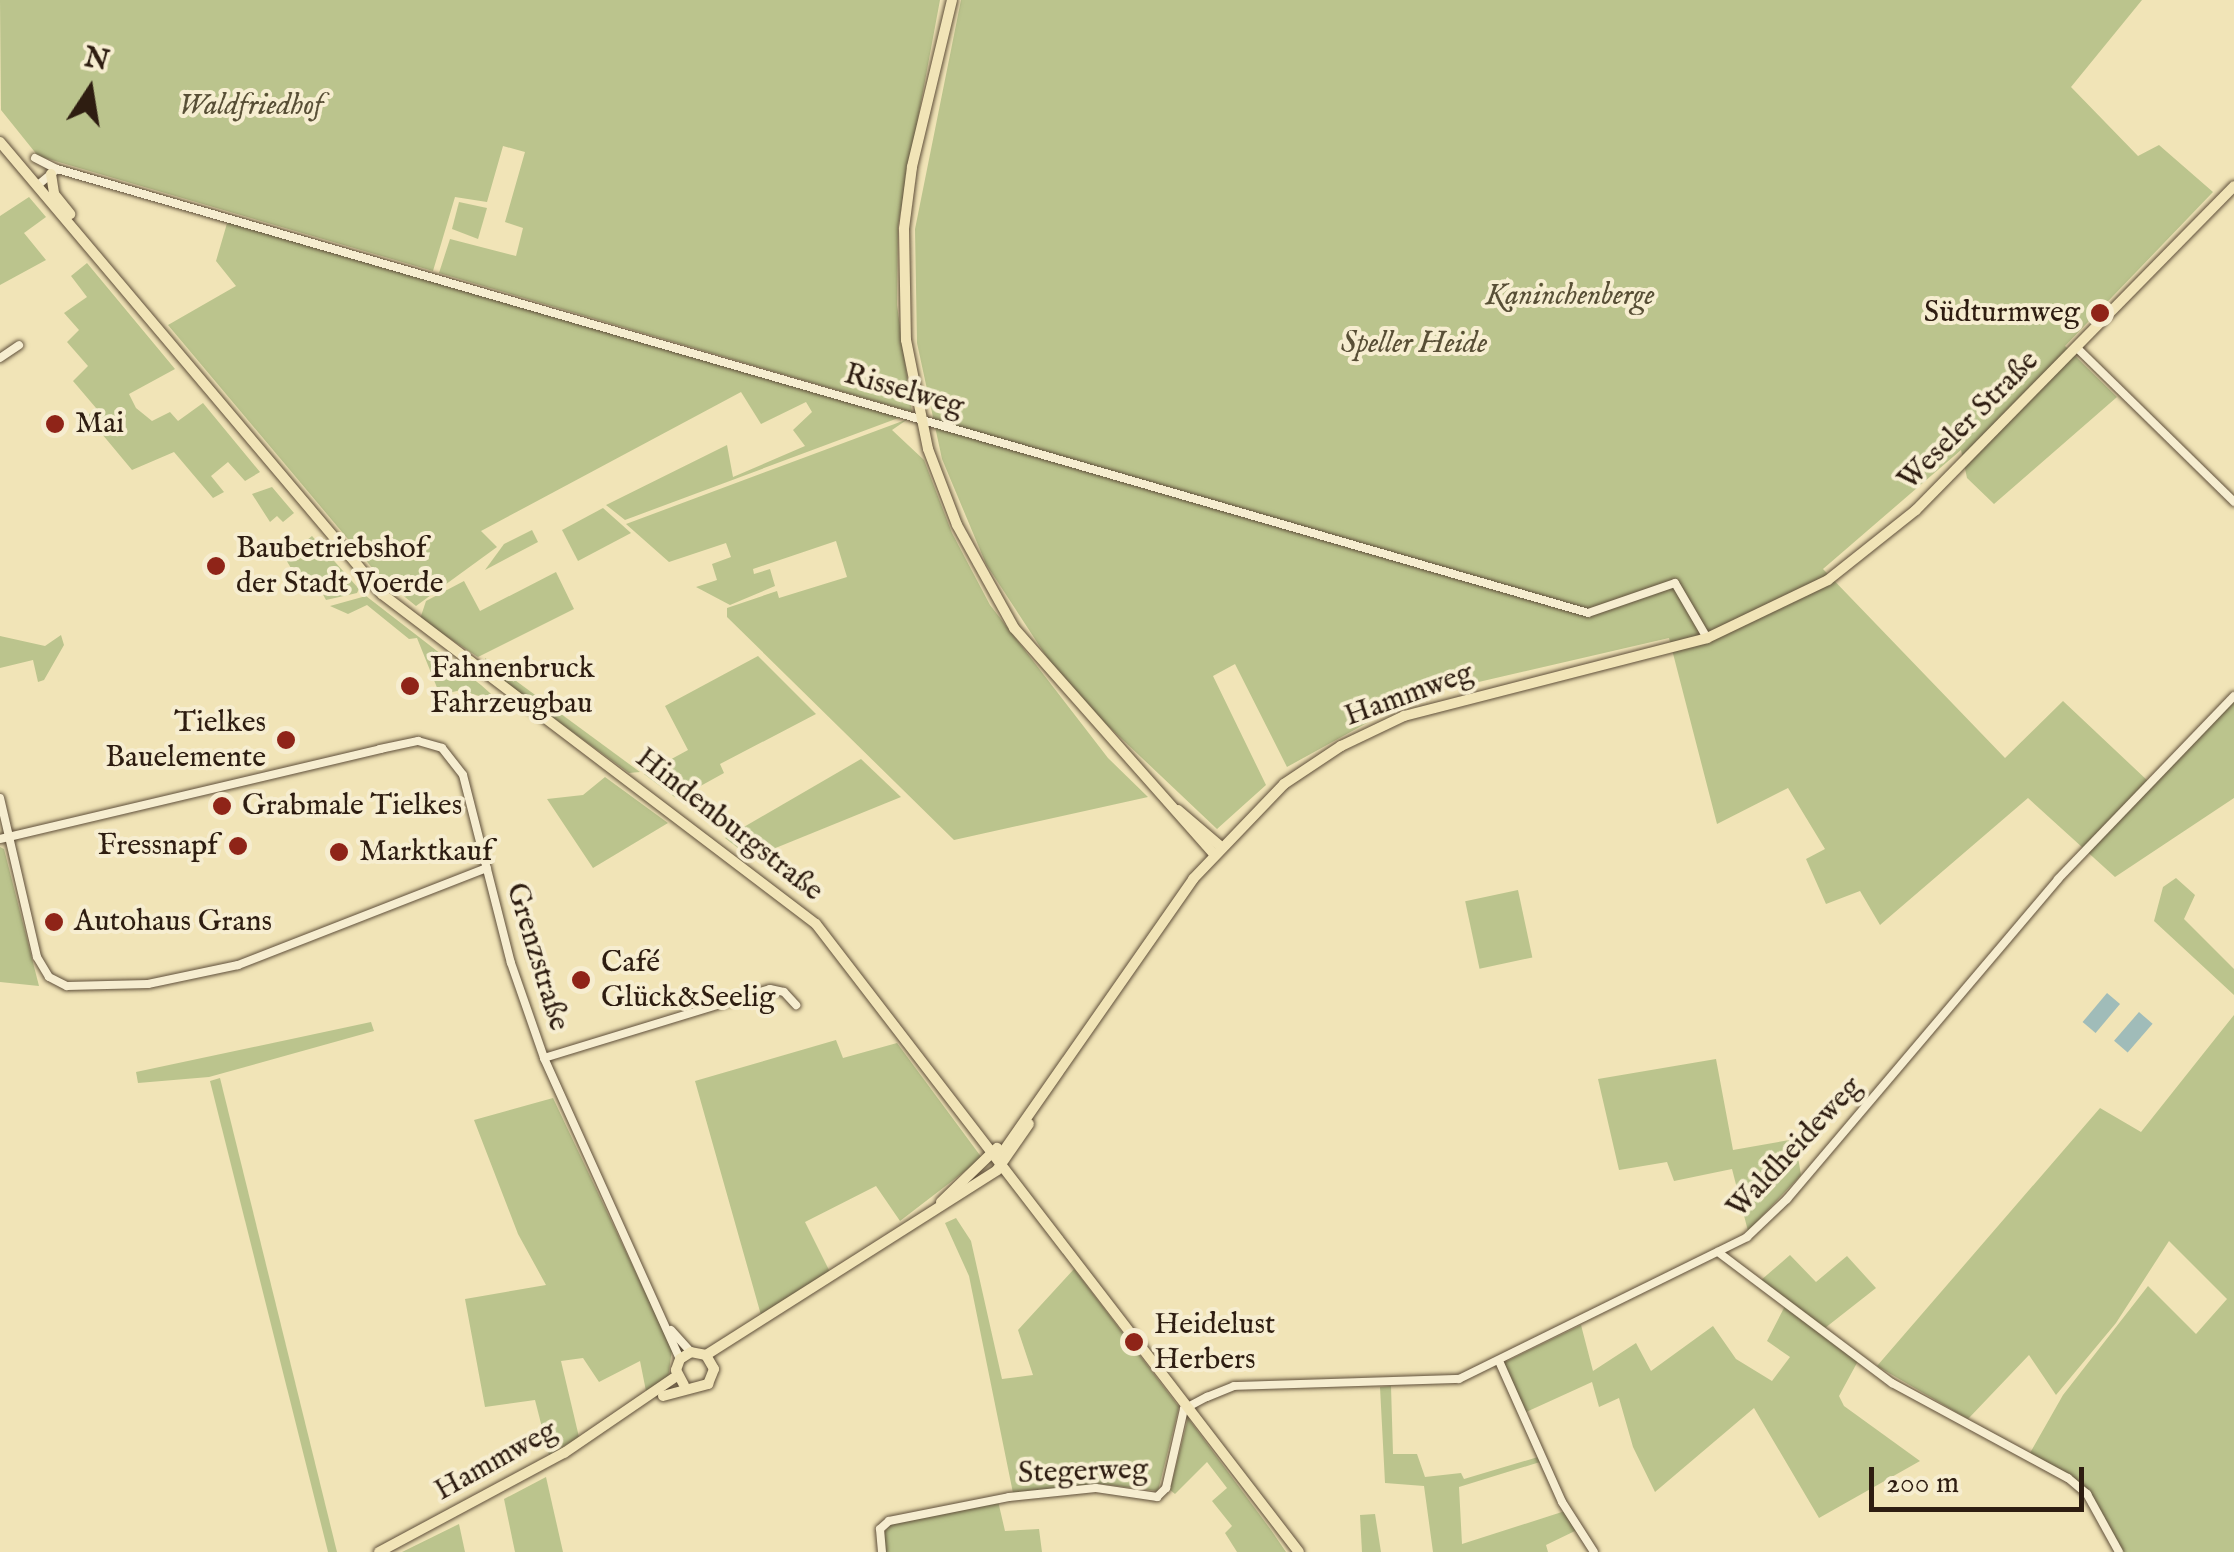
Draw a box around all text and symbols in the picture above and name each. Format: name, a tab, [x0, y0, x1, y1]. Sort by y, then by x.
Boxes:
north arrow	[40, 40, 140, 140]
text: N	[81, 41, 112, 80]
park label: Waldfriedhof	[179, 88, 323, 124]
park label: Kaninchenberge	[1486, 278, 1654, 314]
place label: Südturmweg	[1924, 295, 2080, 331]
marker: Südturmweg	[2089, 302, 2111, 324]
park label: Speller Heide	[1341, 326, 1487, 362]
street label: Weseler Straße	[1891, 343, 2047, 499]
street label: Risselweg	[840, 357, 968, 425]
place label: Mai	[75, 406, 124, 442]
marker: Mai	[44, 413, 66, 435]
place label: Baubetriebshof der Stadt Voerde	[236, 531, 444, 602]
marker: Baubetriebshof der Stadt Voerde	[205, 555, 227, 577]
place label: Fahnenbruck Fahrzeugbau	[430, 651, 595, 722]
street label: Hammweg	[1340, 655, 1478, 735]
marker: Fahnenbruck Fahrzeugbau	[399, 675, 421, 697]
place label: Tielkes Bauelemente	[105, 705, 266, 776]
marker: Tielkes Bauelemente	[275, 729, 297, 751]
street label: Hindenburgstraße	[628, 741, 830, 909]
place label: Grabmale Tielkes	[242, 788, 462, 824]
marker: Grabmale Tielkes	[211, 795, 233, 817]
place label: Fressnapf	[98, 828, 218, 864]
place label: Marktkauf	[359, 834, 493, 870]
marker: Fressnapf	[227, 835, 249, 857]
marker: Marktkauf	[328, 841, 350, 863]
street label: Grenzstraße	[497, 879, 577, 1035]
place label: Autohaus Grans	[74, 904, 272, 940]
marker: Autohaus Grans	[43, 911, 65, 933]
place label: Café Glück&Seelig	[601, 945, 775, 1016]
marker: Café Glück&Seelig	[570, 969, 592, 991]
street label: Waldheideweg	[1720, 1070, 1870, 1226]
place label: Heidelust Herbers	[1154, 1307, 1275, 1378]
marker: Heidelust Herbers	[1123, 1331, 1145, 1353]
street label: Hammweg	[429, 1413, 563, 1509]
scale bar	[1874, 1447, 2089, 1509]
street label: Stegerweg	[1017, 1452, 1149, 1492]
text: 200 m	[1886, 1465, 1959, 1503]

